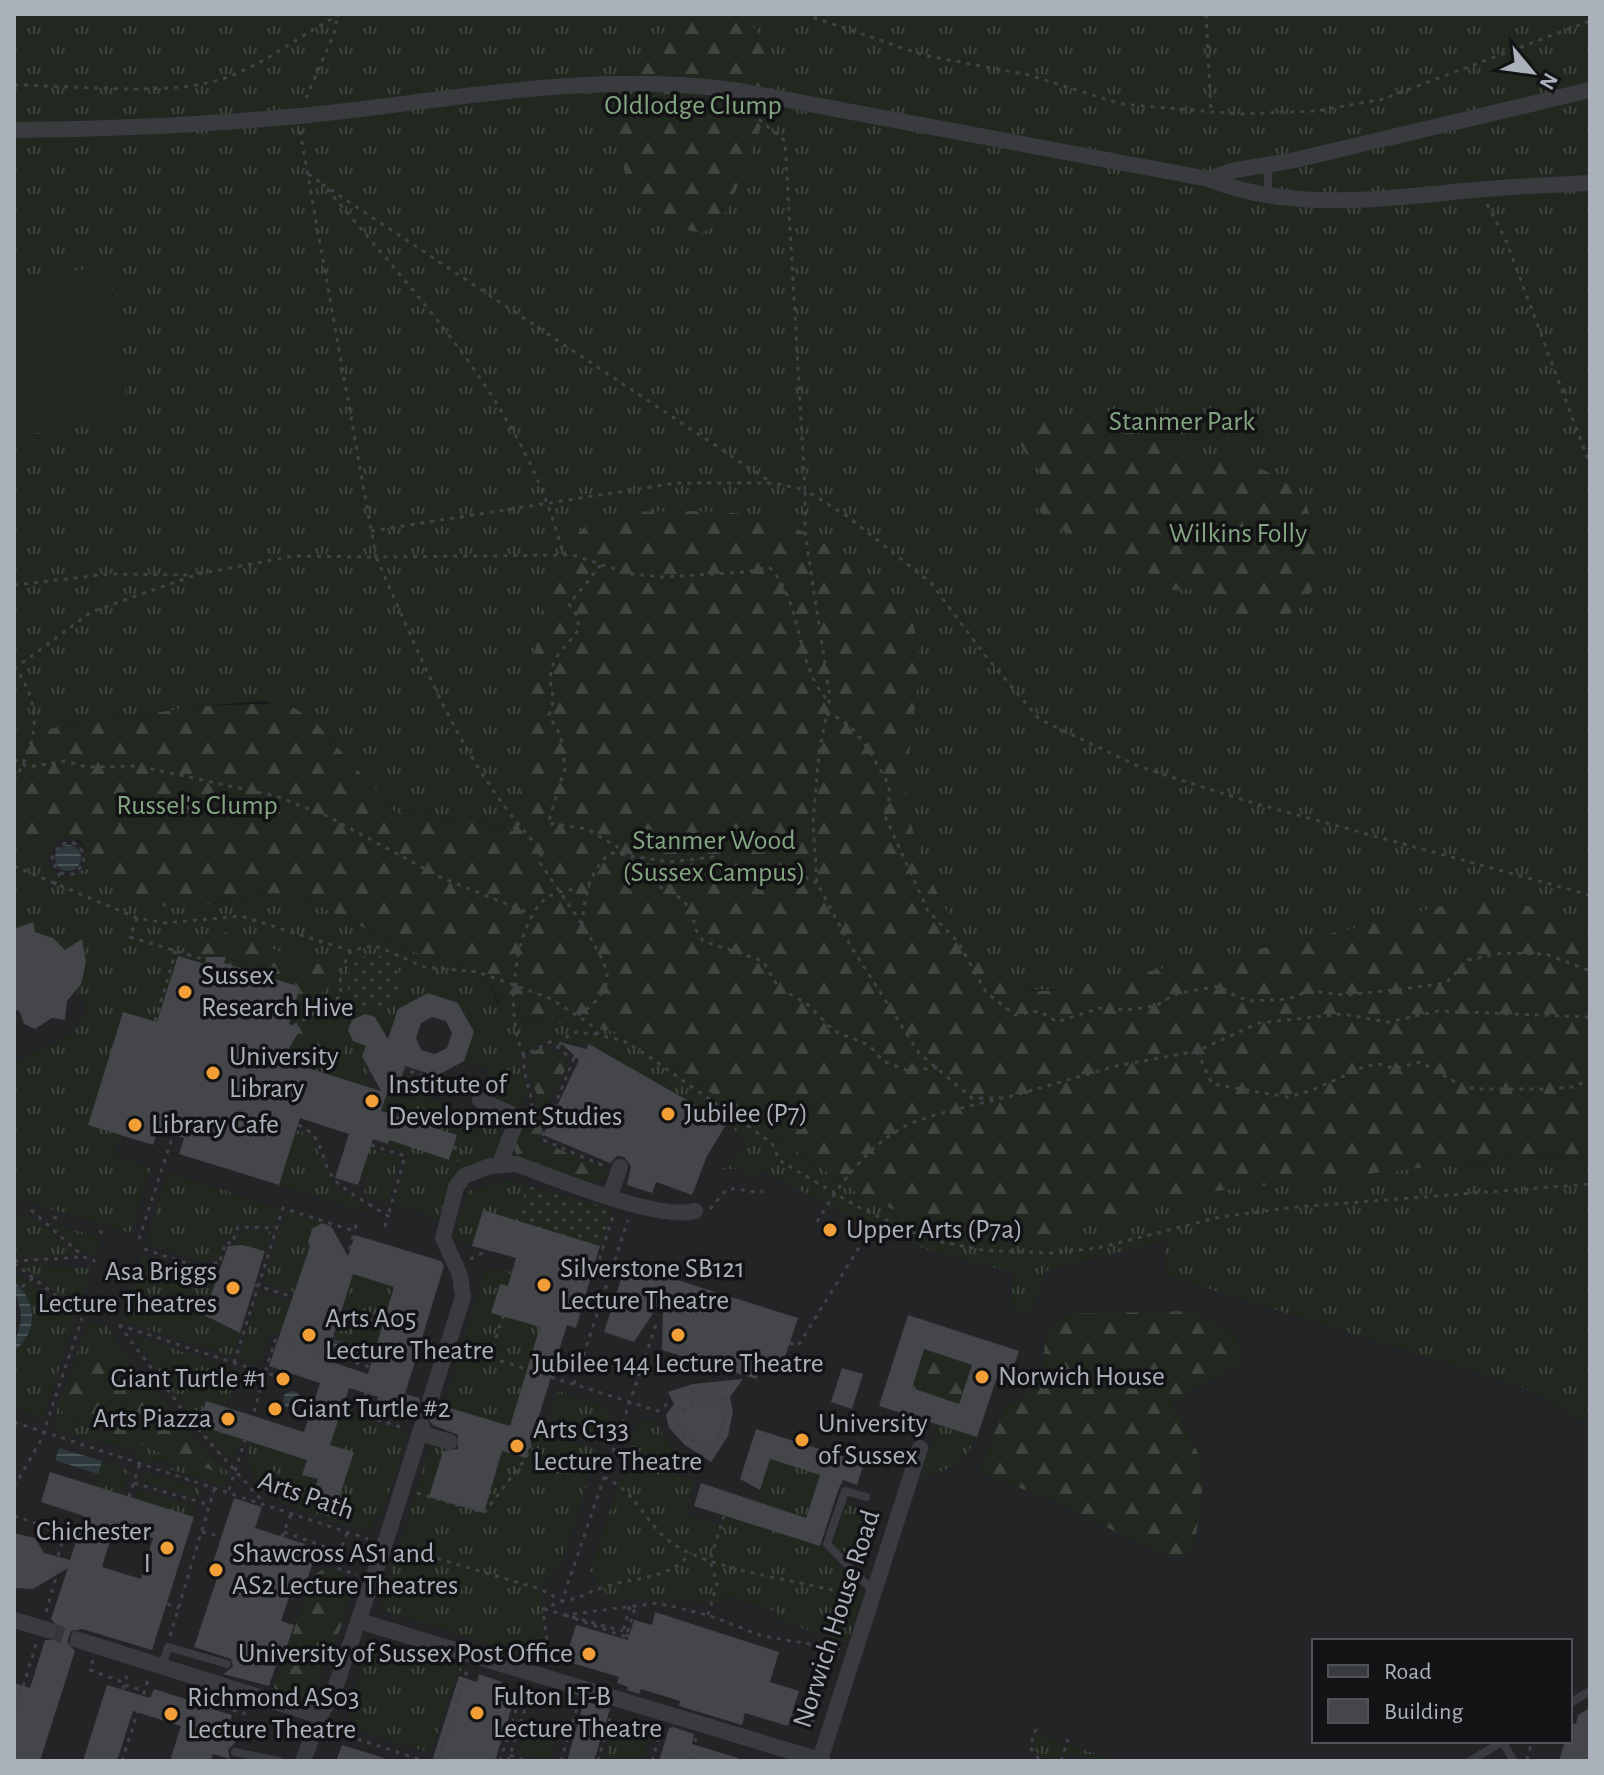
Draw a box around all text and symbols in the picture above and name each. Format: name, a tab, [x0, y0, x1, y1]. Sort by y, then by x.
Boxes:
north arrow	[1492, 32, 1572, 112]
text: N	[1535, 69, 1562, 93]
park label: Oldlodge Clump	[604, 92, 782, 120]
park label: Stanmer Park	[1109, 408, 1255, 436]
park label: Wilkins Folly	[1169, 520, 1307, 548]
park label: Russel's Clump	[116, 792, 278, 820]
park label: Stanmer Wood (Sussex Campus)	[622, 827, 806, 887]
place label: Sussex Research Hive	[201, 962, 354, 1022]
marker: Sussex Research Hive	[176, 983, 194, 1001]
place label: University Library	[229, 1043, 339, 1103]
marker: University Library	[204, 1064, 222, 1082]
place label: Institute of Development Studies	[388, 1071, 622, 1131]
marker: Institute of Development Studies	[363, 1092, 381, 1110]
place label: Jubilee (P7)	[684, 1100, 808, 1128]
marker: Jubilee (P7)	[659, 1105, 677, 1123]
place label: Library Cafe	[151, 1111, 279, 1139]
marker: Library Cafe	[126, 1116, 144, 1134]
place label: Upper Arts (P7a)	[846, 1216, 1023, 1244]
marker: Upper Arts (P7a)	[821, 1221, 839, 1239]
place label: Silverstone SB121 Lecture Theatre	[560, 1255, 745, 1315]
place label: Asa Briggs Lecture Theatres	[38, 1258, 217, 1318]
marker: Silverstone SB121 Lecture Theatre	[535, 1276, 553, 1294]
marker: Asa Briggs Lecture Theatres	[224, 1279, 242, 1297]
place label: Arts A05 Lecture Theatre	[325, 1305, 494, 1365]
marker: Arts A05 Lecture Theatre	[300, 1326, 318, 1344]
marker: Jubilee 144 Lecture Theatre	[669, 1326, 687, 1344]
place label: Jubilee 144 Lecture Theatre	[532, 1350, 824, 1378]
place label: Norwich House	[998, 1363, 1165, 1391]
place label: Giant Turtle #1	[111, 1365, 267, 1393]
marker: Norwich House	[973, 1368, 991, 1386]
marker: Giant Turtle #1	[274, 1370, 292, 1388]
place label: Giant Turtle #2	[291, 1395, 451, 1423]
marker: Giant Turtle #2	[266, 1400, 284, 1418]
place label: Arts Piazza	[93, 1405, 212, 1433]
marker: Arts Piazza	[219, 1410, 237, 1428]
place label: University of Sussex	[818, 1410, 928, 1470]
place label: Arts C133 Lecture Theatre	[533, 1416, 702, 1476]
marker: University of Sussex	[793, 1431, 811, 1449]
marker: Arts C133 Lecture Theatre	[508, 1437, 526, 1455]
street label: Arts Path	[255, 1467, 357, 1525]
street label: Norwich House Road	[789, 1507, 885, 1731]
place label: Chichester I	[36, 1518, 151, 1578]
marker: Chichester I	[158, 1539, 176, 1557]
place label: Shawcross AS1 and AS2 Lecture Theatres	[232, 1540, 458, 1600]
marker: Shawcross AS1 and AS2 Lecture Theatres	[207, 1561, 225, 1579]
legend	[1312, 1639, 1572, 1743]
place label: University of Sussex Post Office	[238, 1640, 573, 1668]
marker: University of Sussex Post Office	[580, 1645, 598, 1663]
text: Road	[1384, 1660, 1432, 1684]
place label: Fulton LT-B Lecture Theatre	[493, 1683, 662, 1743]
place label: Richmond AS03 Lecture Theatre	[187, 1684, 360, 1744]
text: Building	[1384, 1700, 1463, 1724]
marker: Fulton LT-B Lecture Theatre	[468, 1704, 486, 1722]
marker: Richmond AS03 Lecture Theatre	[162, 1705, 180, 1723]

